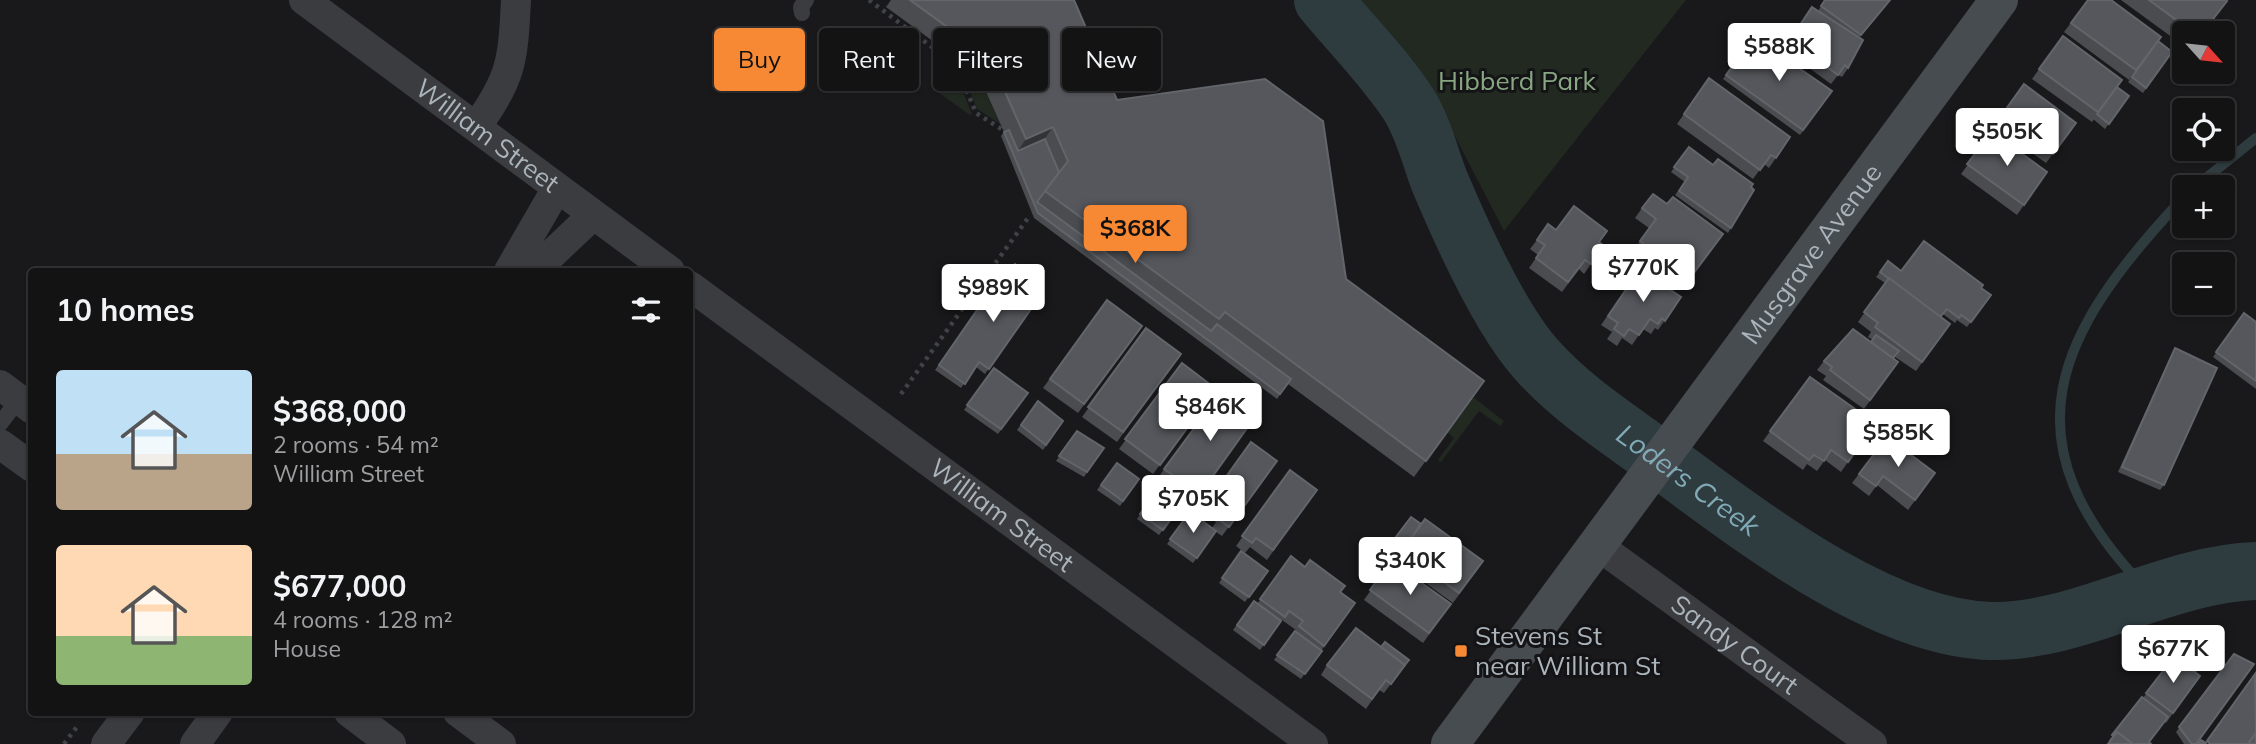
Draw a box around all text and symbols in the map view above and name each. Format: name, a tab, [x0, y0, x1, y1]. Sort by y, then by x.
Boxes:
north arrow	[2172, 21, 2235, 84]
map controls	[2172, 21, 2235, 315]
pin: $588K	[1730, 24, 1828, 83]
chip: Buy	[714, 28, 805, 91]
chip: Rent	[819, 28, 919, 91]
chip: Filters	[933, 28, 1048, 91]
chip: New	[1062, 28, 1161, 91]
text: $588K	[1744, 31, 1814, 60]
park label: Hibberd Park	[1438, 64, 1597, 97]
street label: William Street	[409, 71, 566, 199]
button: locate	[2172, 98, 2235, 161]
pin: $505K	[1958, 108, 2056, 168]
text: $505K	[1972, 116, 2042, 145]
street label: Musgrave Avenue	[1734, 157, 1889, 350]
button: +	[2172, 175, 2235, 238]
pin: $368K	[1086, 205, 1184, 265]
text: $368K	[1100, 213, 1170, 242]
pin: $770K	[1594, 244, 1692, 304]
text: $770K	[1608, 252, 1678, 281]
button: −	[2172, 252, 2235, 315]
pin: $989K	[944, 264, 1042, 324]
text: $989K	[958, 272, 1028, 301]
text: 10 homes	[56, 291, 195, 329]
icon: filters	[627, 291, 665, 329]
pin: $846K	[1161, 384, 1259, 443]
text: $846K	[1175, 391, 1245, 420]
text: $368,000	[273, 392, 406, 430]
icon: home	[112, 398, 196, 482]
pin: $585K	[1849, 410, 1947, 469]
water label: Loders Creek	[1610, 416, 1768, 544]
text: $585K	[1863, 417, 1933, 446]
text: 2 rooms · 54 m²	[273, 430, 439, 459]
street label: William Street	[923, 451, 1081, 579]
text: William Street	[273, 459, 424, 488]
pin: $705K	[1144, 476, 1242, 535]
text: $705K	[1158, 483, 1228, 512]
pin: $340K	[1361, 538, 1459, 597]
text: $340K	[1375, 545, 1445, 574]
text: $677,000	[273, 567, 406, 605]
icon: home	[112, 573, 196, 657]
street label: Sandy Court	[1665, 587, 1805, 701]
text: 4 rooms · 128 m²	[273, 605, 453, 634]
place label: Stevens St near William St	[1475, 619, 1660, 682]
pin: $677K	[2124, 626, 2222, 685]
text: $677K	[2138, 633, 2208, 662]
text: House	[273, 634, 341, 663]
marker: Stevens St near William St	[1453, 643, 1469, 659]

